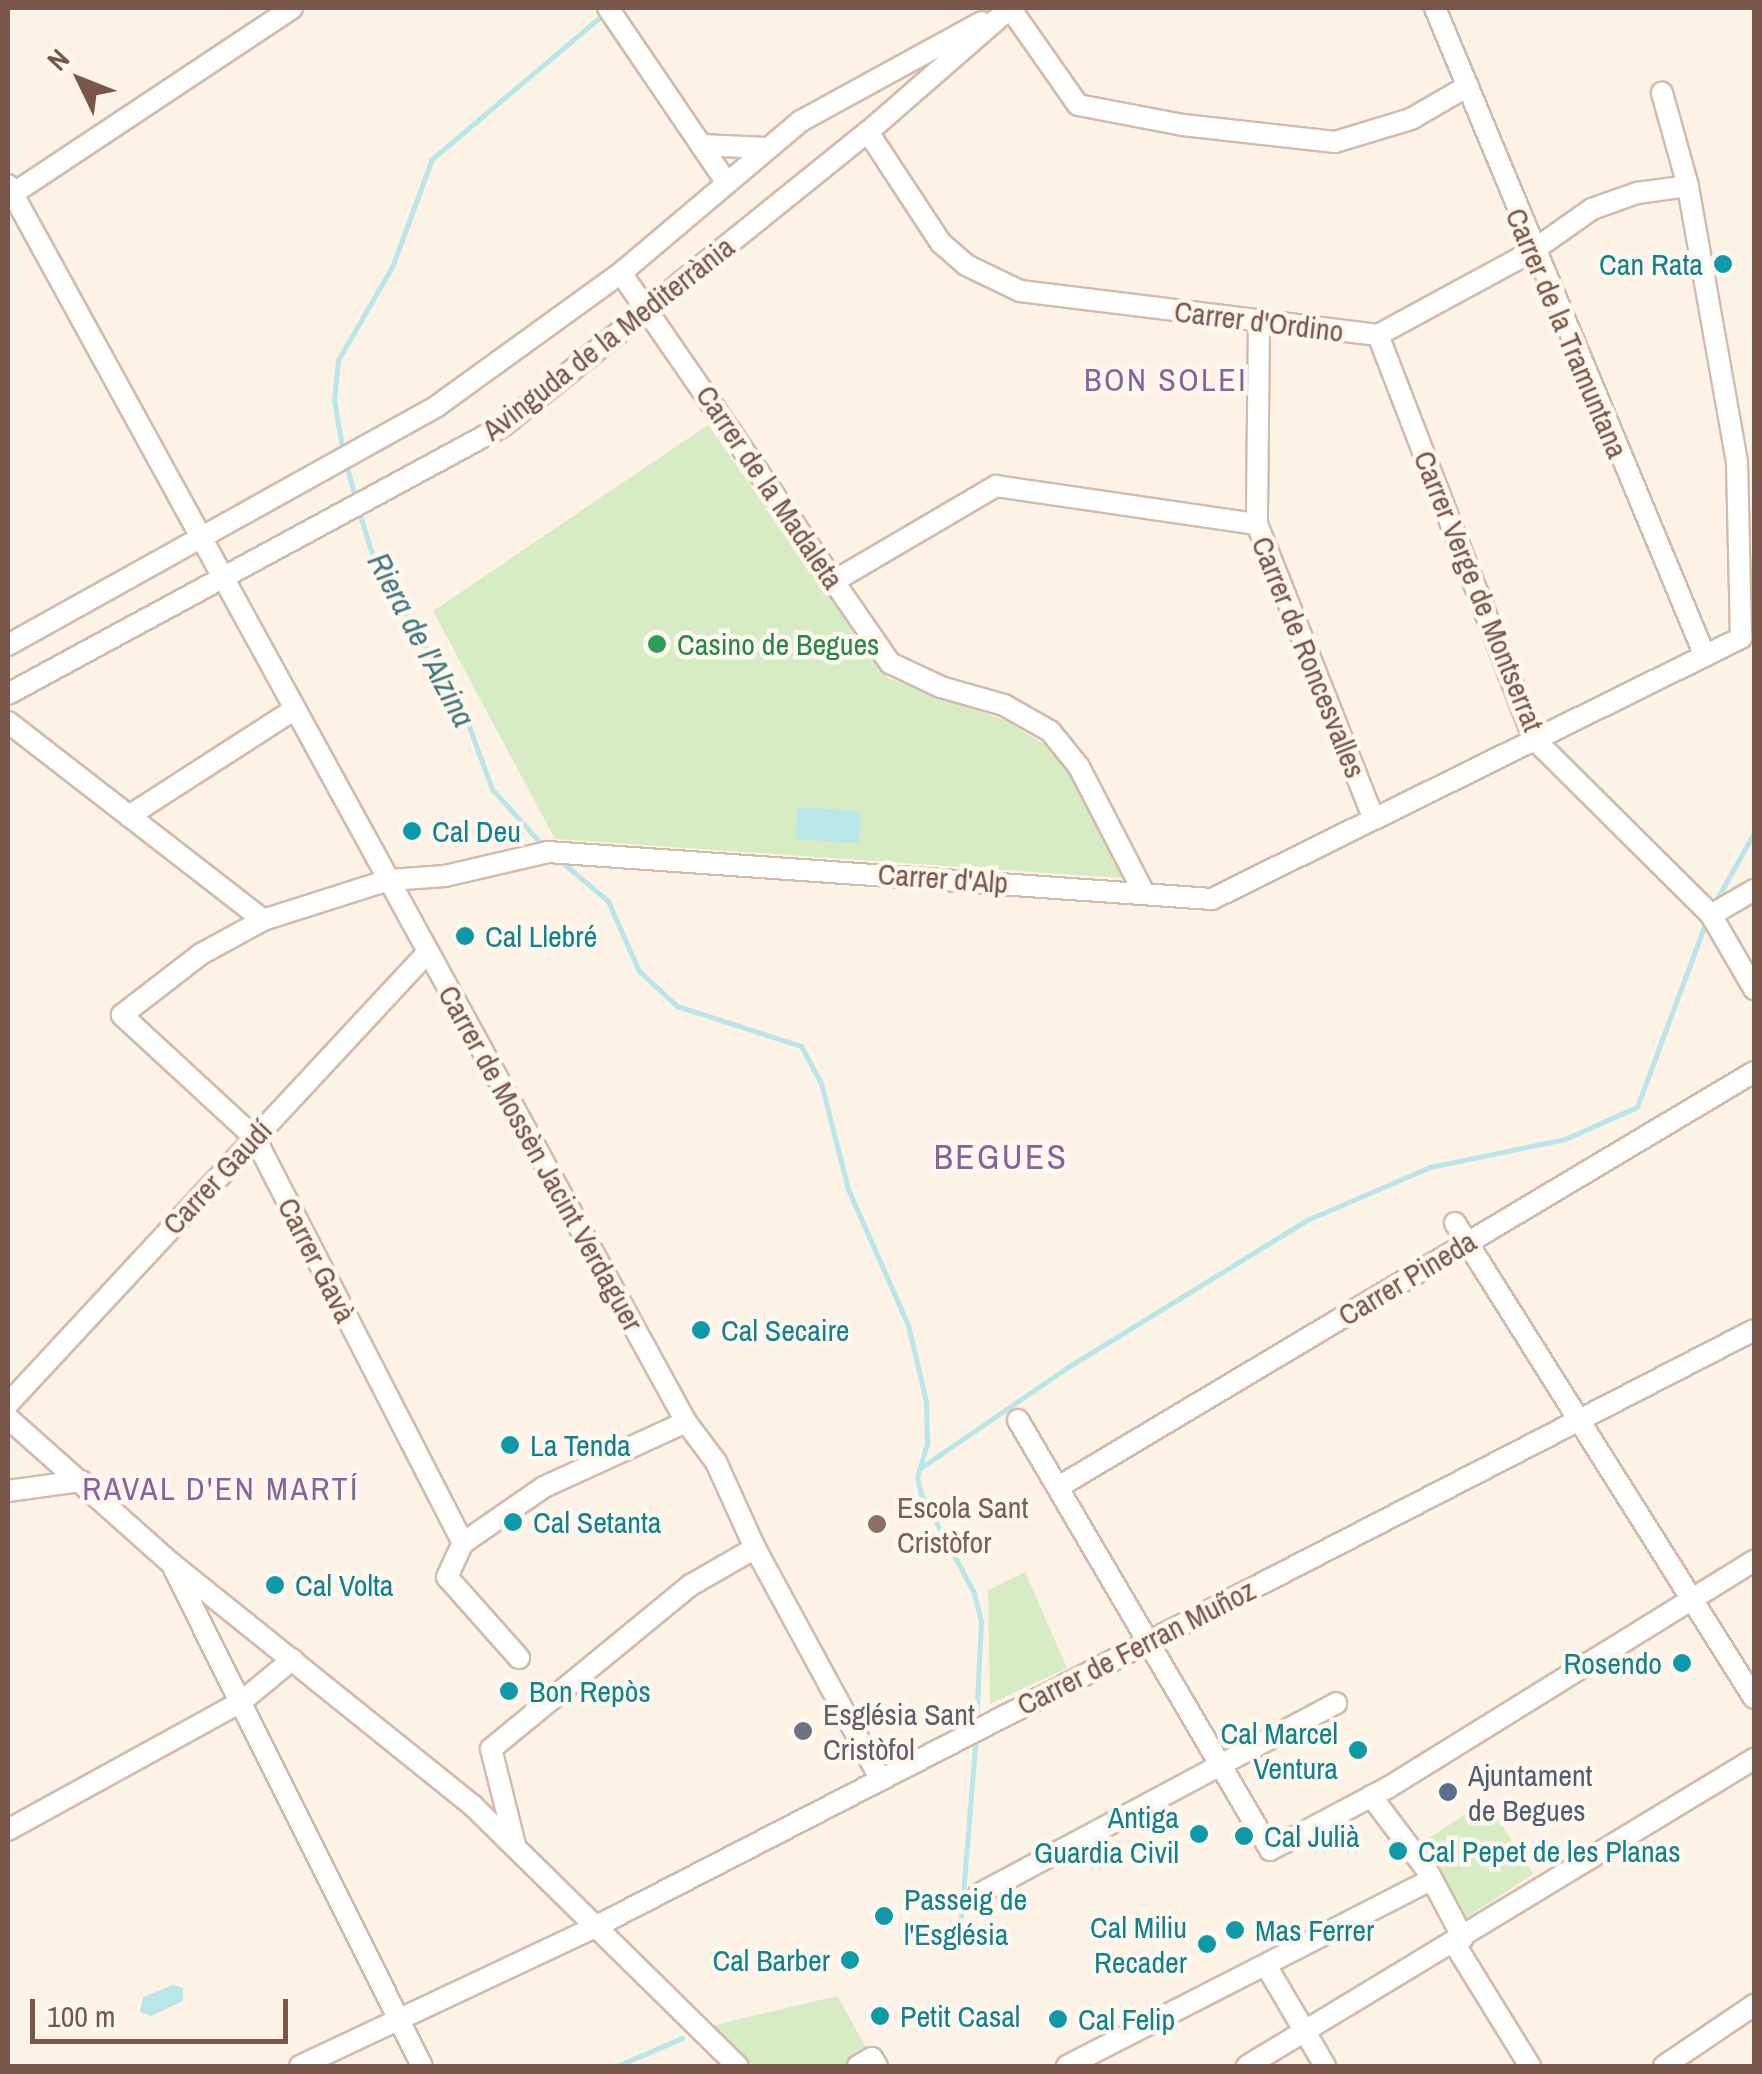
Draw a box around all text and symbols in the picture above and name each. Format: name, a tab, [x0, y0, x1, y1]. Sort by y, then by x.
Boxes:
north arrow	[30, 30, 130, 130]
text: N	[39, 41, 78, 79]
street label: Carrer de la Tramuntana	[1498, 202, 1636, 464]
street label: Avinguda de la Mediterrània	[475, 228, 741, 448]
place label: Can Rata	[1599, 246, 1703, 282]
marker: Can Rata	[1712, 253, 1734, 275]
street label: Carrer d'Ordino	[1172, 293, 1346, 349]
district label: BON SOLEI	[1084, 361, 1248, 399]
street label: Carrer de la Madaleta	[689, 378, 851, 596]
street label: Carrer Verge de Montserrat	[1406, 445, 1552, 737]
street label: Carrer de Roncesvalles	[1244, 531, 1374, 783]
water label: Riera de l'Alzina	[359, 546, 483, 734]
place label: Casino de Begues	[677, 626, 879, 662]
marker: Casino de Begues	[646, 633, 668, 655]
place label: Cal Deu	[432, 813, 521, 849]
marker: Cal Deu	[401, 820, 423, 842]
street label: Carrer d'Alp	[877, 855, 1009, 901]
place label: Cal Llebré	[485, 918, 597, 954]
marker: Cal Llebré	[454, 925, 476, 947]
street label: Carrer de Mossèn Jacint Verdaguer	[431, 979, 651, 1337]
street label: Carrer Gaudí	[155, 1112, 279, 1242]
district label: BEGUES	[934, 1136, 1068, 1178]
street label: Carrer Gavà	[270, 1192, 364, 1328]
street label: Carrer Pineda	[1332, 1223, 1482, 1333]
place label: Cal Secaire	[721, 1312, 850, 1348]
marker: Cal Secaire	[690, 1319, 712, 1341]
place label: La Tenda	[530, 1427, 631, 1463]
marker: La Tenda	[499, 1434, 521, 1456]
district label: RAVAL D'EN MARTÍ	[82, 1470, 360, 1508]
place label: Escola Sant Cristòfor	[897, 1489, 1028, 1560]
place label: Cal Setanta	[533, 1504, 662, 1540]
marker: Cal Setanta	[502, 1511, 524, 1533]
marker: Escola Sant Cristòfor	[866, 1513, 888, 1535]
place label: Cal Volta	[295, 1567, 393, 1603]
street label: Carrer de Ferran Muñoz	[1011, 1571, 1261, 1723]
marker: Cal Volta	[264, 1574, 286, 1596]
place label: Rosendo	[1564, 1645, 1662, 1681]
marker: Rosendo	[1671, 1652, 1693, 1674]
place label: Bon Repòs	[529, 1673, 651, 1709]
marker: Bon Repòs	[498, 1680, 520, 1702]
place label: Església Sant Cristòfol	[823, 1696, 975, 1766]
place label: Cal Marcel Ventura	[1220, 1715, 1338, 1786]
marker: Església Sant Cristòfol	[792, 1720, 814, 1742]
marker: Cal Marcel Ventura	[1347, 1739, 1369, 1761]
place label: Ajuntament de Begues	[1468, 1757, 1592, 1828]
marker: Ajuntament de Begues	[1437, 1781, 1459, 1803]
place label: Antiga Guardia Civil	[1034, 1799, 1179, 1870]
place label: Cal Julià	[1264, 1818, 1360, 1854]
marker: Antiga Guardia Civil	[1188, 1823, 1210, 1845]
marker: Cal Julià	[1233, 1825, 1255, 1847]
place label: Cal Pepet de les Planas	[1418, 1833, 1681, 1869]
marker: Cal Pepet de les Planas	[1387, 1840, 1409, 1862]
place label: Passeig de l'Església	[904, 1881, 1027, 1952]
marker: Passeig de l'Església	[873, 1905, 895, 1927]
place label: Cal Miliu Recader	[1090, 1909, 1187, 1980]
place label: Mas Ferrer	[1255, 1912, 1374, 1948]
marker: Mas Ferrer	[1224, 1919, 1246, 1941]
marker: Cal Miliu Recader	[1196, 1933, 1218, 1955]
place label: Cal Barber	[712, 1942, 830, 1978]
marker: Cal Barber	[839, 1949, 861, 1971]
scale bar	[35, 1979, 292, 2041]
text: 100 m	[47, 1996, 115, 2036]
place label: Petit Casal	[900, 1998, 1020, 2034]
place label: Cal Felip	[1078, 2001, 1175, 2037]
marker: Petit Casal	[869, 2005, 891, 2027]
marker: Cal Felip	[1047, 2008, 1069, 2030]

